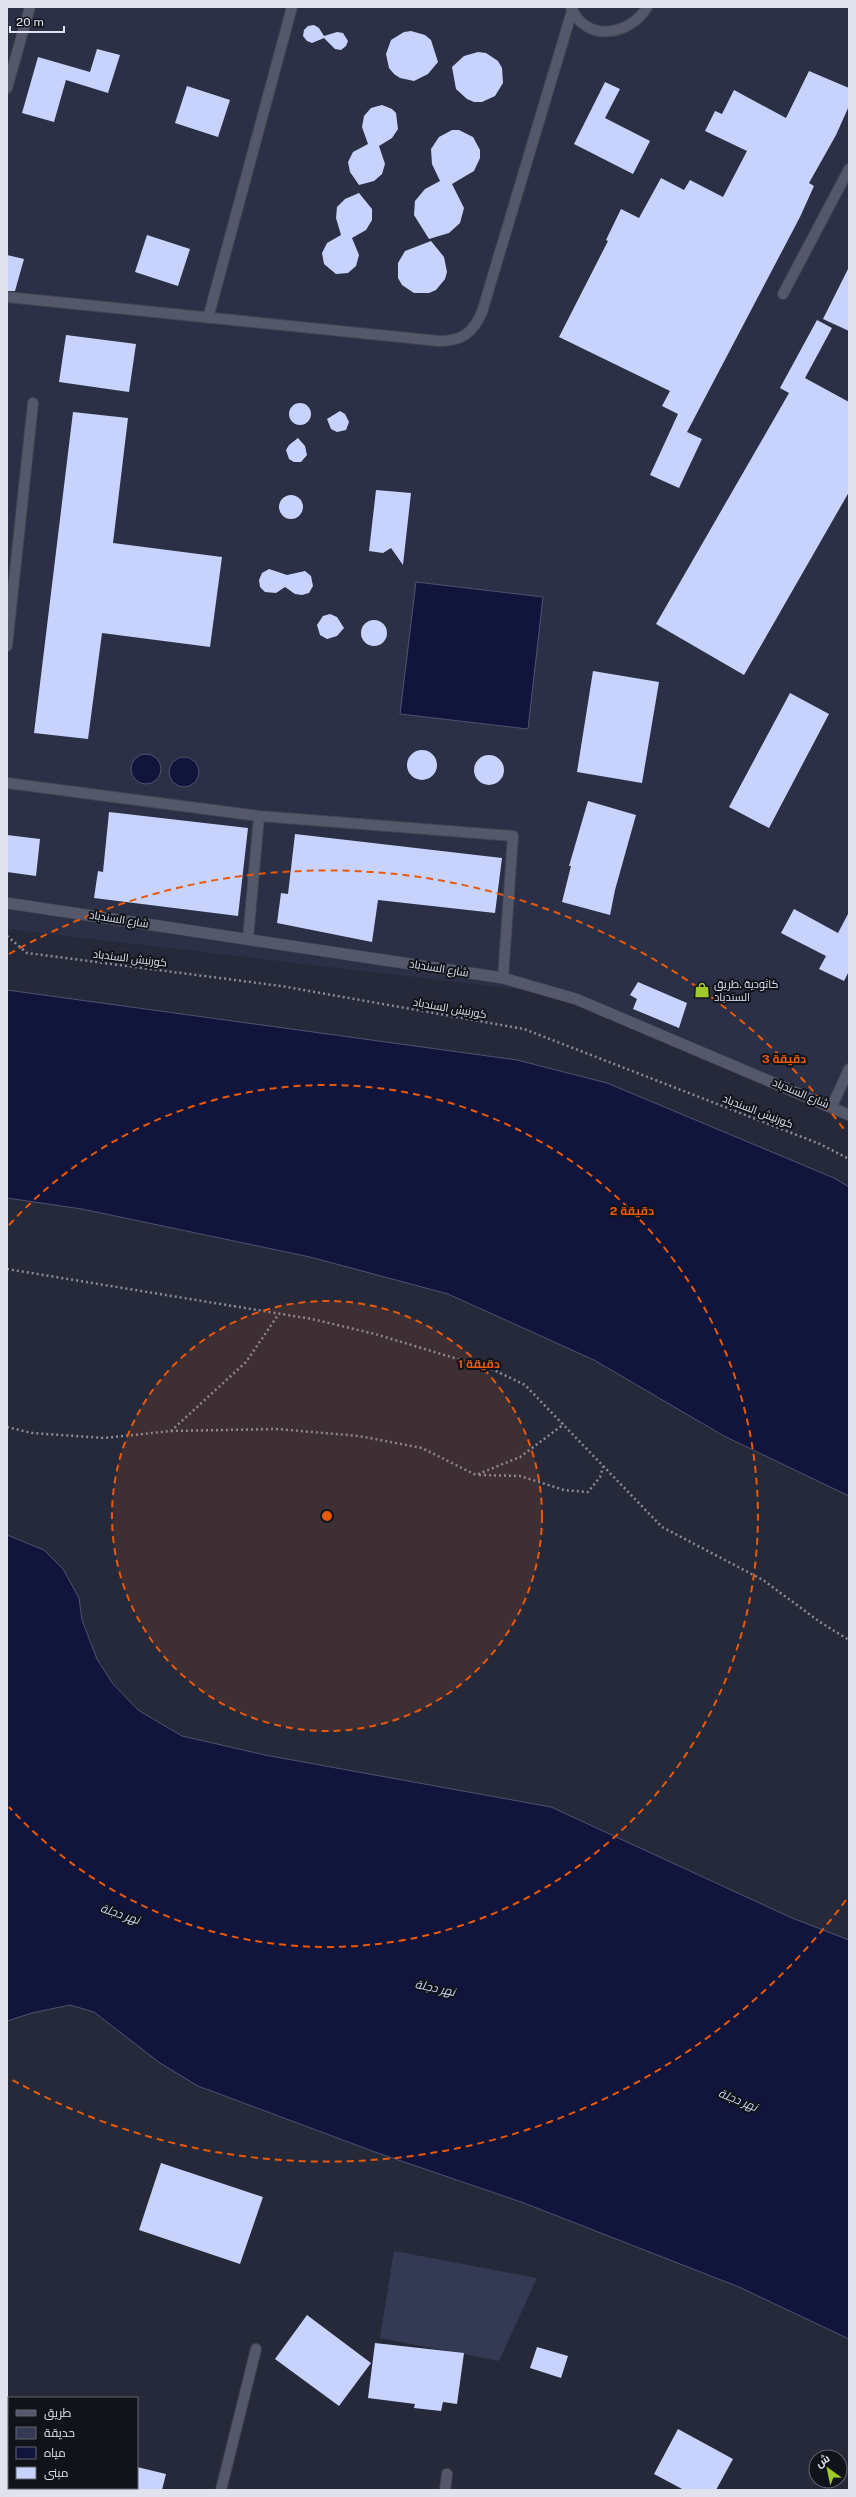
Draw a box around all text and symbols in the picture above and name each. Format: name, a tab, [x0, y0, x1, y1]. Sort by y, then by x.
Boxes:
scale bar	[10, 8, 64, 34]
text: 20 m	[16, 15, 44, 29]
street label: شارع السندباد	[88, 908, 150, 932]
street label: كورنيش السندباد	[92, 947, 168, 970]
street label: شارع السندباد	[408, 957, 470, 981]
place label: كاثودية .طريق السندباد	[714, 978, 778, 1003]
shop icon: كاثودية .طريق السندباد	[693, 981, 711, 999]
street label: كورنيش السندباد	[412, 996, 488, 1021]
text: 3 دقيقة	[762, 1052, 806, 1066]
street label: شارع السندباد	[770, 1076, 831, 1112]
street label: كورنيش السندباد	[721, 1092, 795, 1131]
text: 2 دقيقة	[610, 1204, 654, 1218]
text: 1 دقيقة	[458, 1357, 500, 1371]
centre of rings	[320, 1509, 334, 1523]
water label: نهر دجلة	[98, 1901, 143, 1928]
water label: نهر دجلة	[414, 1977, 458, 1999]
water label: نهر دجلة	[717, 2086, 761, 2115]
legend	[8, 2397, 138, 2489]
text: طريق	[44, 2406, 72, 2420]
text: حديقة	[44, 2426, 75, 2440]
text: مياه	[44, 2446, 66, 2460]
north arrow	[808, 2449, 848, 2489]
text: ش	[813, 2452, 832, 2470]
text: مبنى	[44, 2466, 69, 2480]

